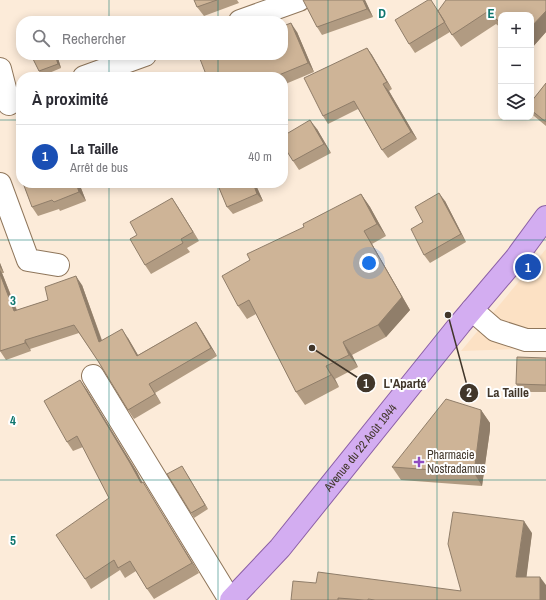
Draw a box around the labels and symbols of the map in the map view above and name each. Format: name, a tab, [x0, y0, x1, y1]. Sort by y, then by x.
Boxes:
text: D	[378, 5, 386, 22]
text: E	[487, 5, 495, 22]
pin: 1	[515, 252, 541, 282]
your location	[359, 253, 379, 273]
text: 3	[10, 292, 16, 309]
callout: L'Aparté	[356, 371, 435, 396]
text: L'Aparté	[384, 375, 426, 392]
text: 1	[363, 376, 369, 392]
callout: La Taille	[459, 380, 537, 405]
text: La Taille	[487, 384, 529, 401]
text: 2	[466, 385, 472, 401]
street label: Avenue du 22 Août 1944	[320, 400, 401, 496]
text: 4	[10, 412, 16, 429]
place label: Pharmacie Nostradamus	[427, 447, 486, 477]
marker: Pharmacie Nostradamus	[414, 457, 424, 467]
text: 5	[10, 532, 16, 549]

